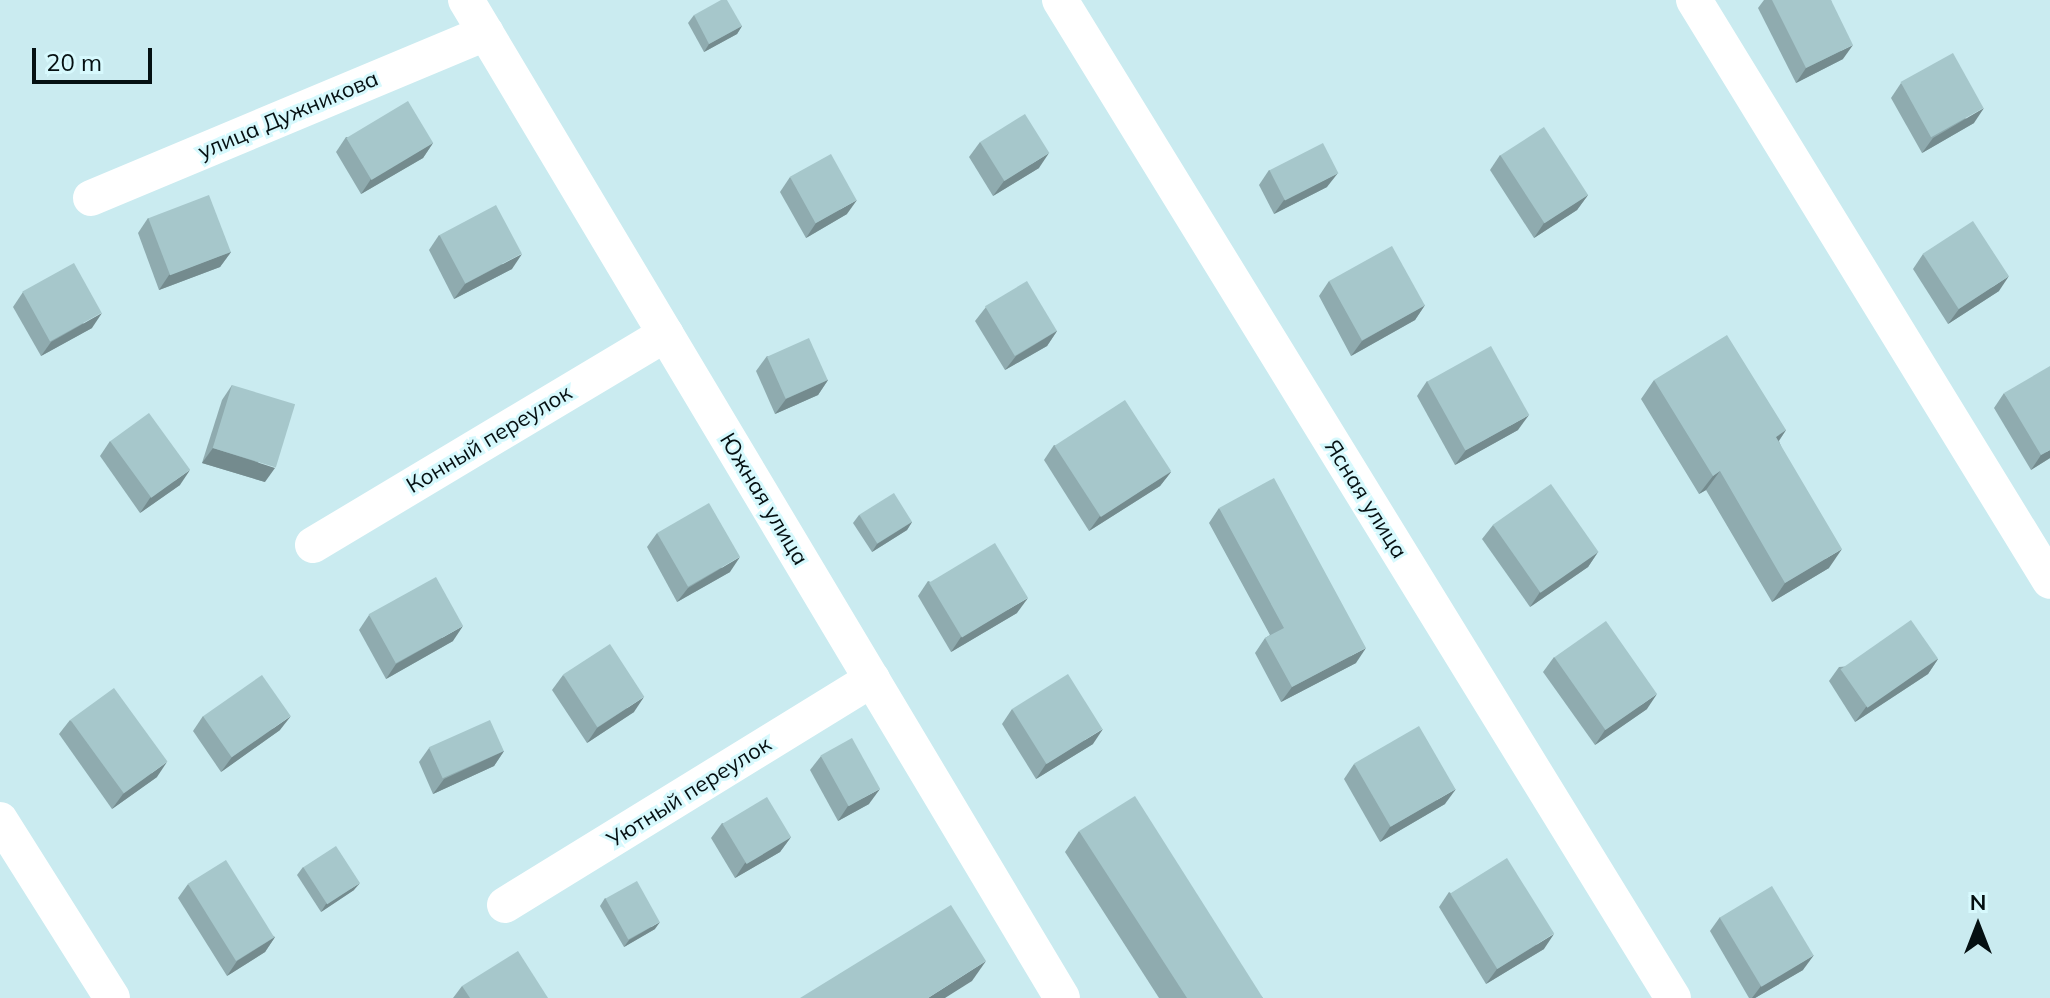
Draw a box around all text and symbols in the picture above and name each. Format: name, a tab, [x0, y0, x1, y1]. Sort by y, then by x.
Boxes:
scale bar	[36, 32, 156, 82]
text: 20 m	[46, 47, 102, 77]
street label: улица Дужникова	[194, 65, 382, 165]
street label: Конный переулок	[402, 379, 576, 499]
street label: Южная улица	[714, 428, 814, 570]
street label: Ясная улица	[1319, 435, 1413, 563]
street label: Уютный переулок	[602, 731, 776, 853]
north arrow	[1938, 886, 2018, 966]
text: N	[1970, 888, 1986, 916]

